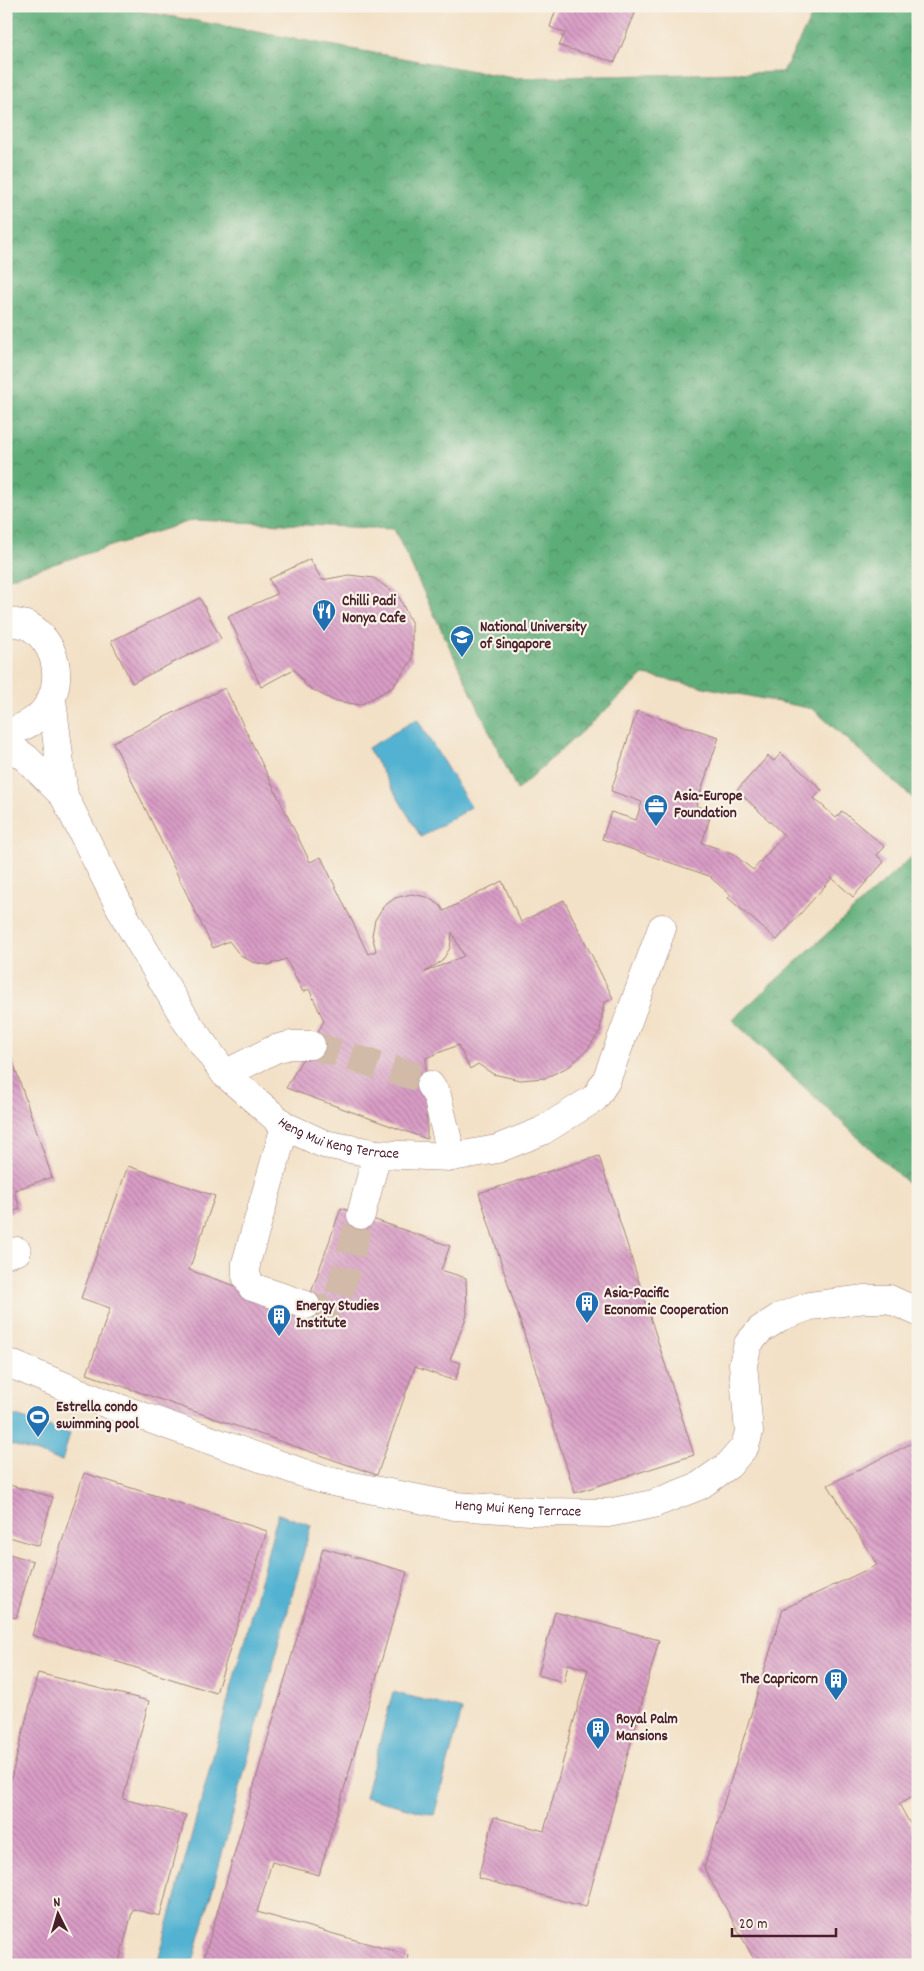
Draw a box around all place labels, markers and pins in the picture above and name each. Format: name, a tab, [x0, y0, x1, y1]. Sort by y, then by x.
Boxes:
place label: Chilli Padi Nonya Cafe	[342, 591, 406, 630]
restaurant icon: Chilli Padi Nonya Cafe	[311, 598, 337, 632]
place label: National University of Singapore	[480, 617, 587, 656]
school or university icon: National University of Singapore	[449, 624, 475, 658]
place label: Asia-Europe Foundation	[674, 786, 743, 825]
office icon: Asia-Europe Foundation	[643, 793, 669, 827]
place label: Asia-Pacific Economic Cooperation	[604, 1283, 728, 1322]
building icon: Asia-Pacific Economic Cooperation	[574, 1290, 600, 1324]
place label: Energy Studies Institute	[296, 1296, 379, 1335]
building icon: Energy Studies Institute	[266, 1303, 292, 1337]
place label: Estrella condo swimming pool	[56, 1397, 139, 1436]
sports icon: Estrella condo swimming pool	[25, 1404, 51, 1438]
building icon: The Capricorn	[823, 1667, 849, 1701]
place label: The Capricorn	[740, 1669, 818, 1691]
place label: Royal Palm Mansions	[616, 1709, 678, 1748]
building icon: Royal Palm Mansions	[585, 1716, 611, 1750]

